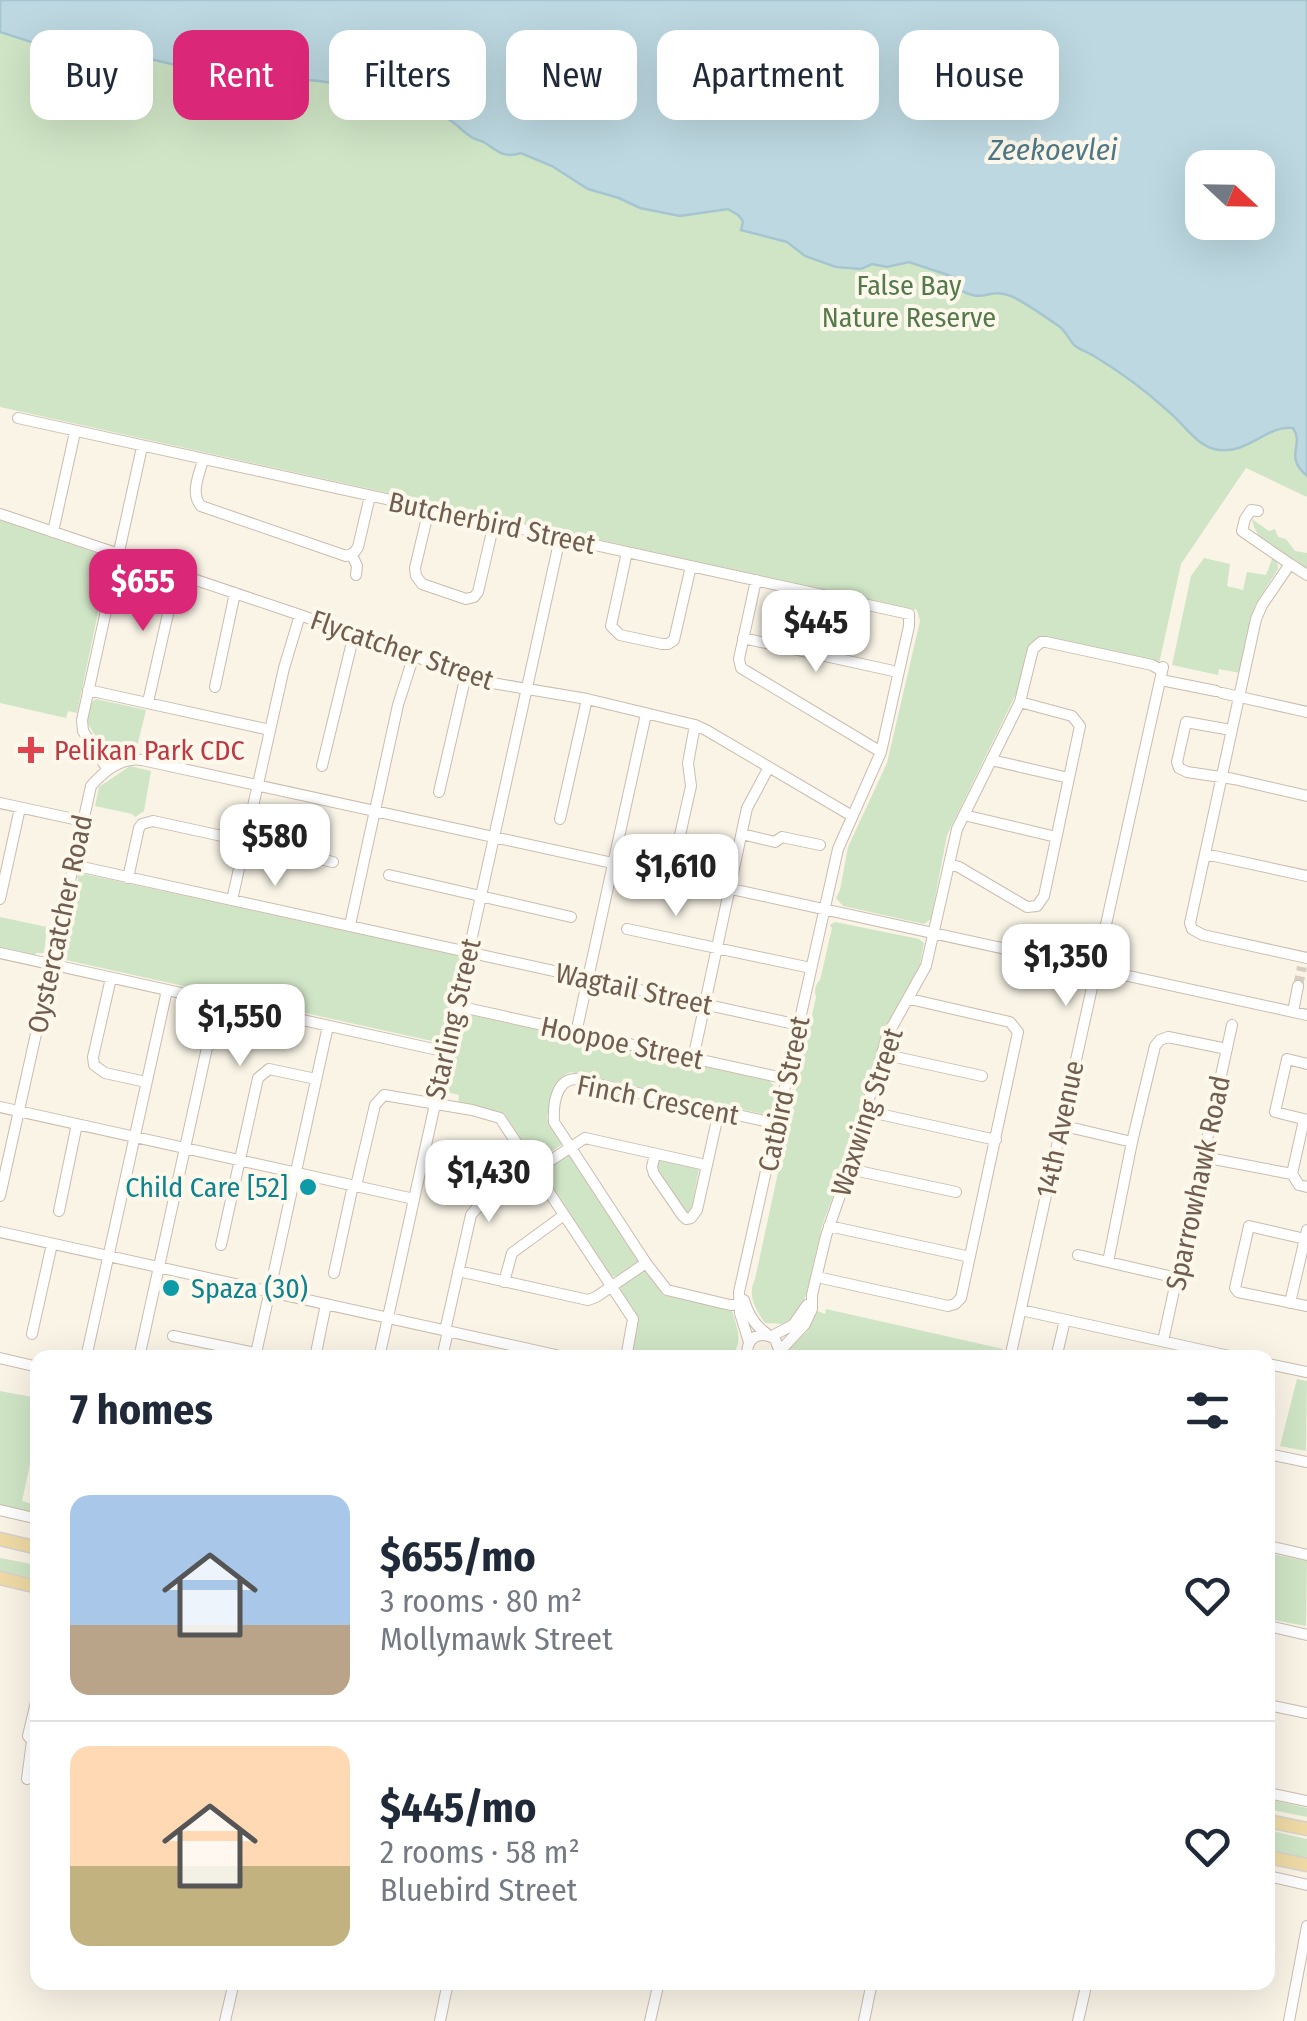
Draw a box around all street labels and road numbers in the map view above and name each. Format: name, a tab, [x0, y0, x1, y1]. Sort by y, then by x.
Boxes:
street label: Butcherbird Street	[386, 485, 599, 561]
street label: Flycatcher Street	[306, 603, 499, 697]
street label: Oystercatcher Road	[21, 812, 99, 1036]
street label: Starling Street	[418, 935, 488, 1103]
street label: Wagtail Street	[553, 956, 716, 1022]
street label: Hoopoe Street	[538, 1010, 707, 1076]
street label: Catbird Street	[751, 1012, 817, 1175]
street label: Waxwing Street	[824, 1023, 910, 1200]
street label: 14th Avenue	[1029, 1058, 1091, 1200]
street label: Finch Crescent	[574, 1068, 743, 1132]
street label: Sparrowhawk Road	[1159, 1073, 1237, 1293]

